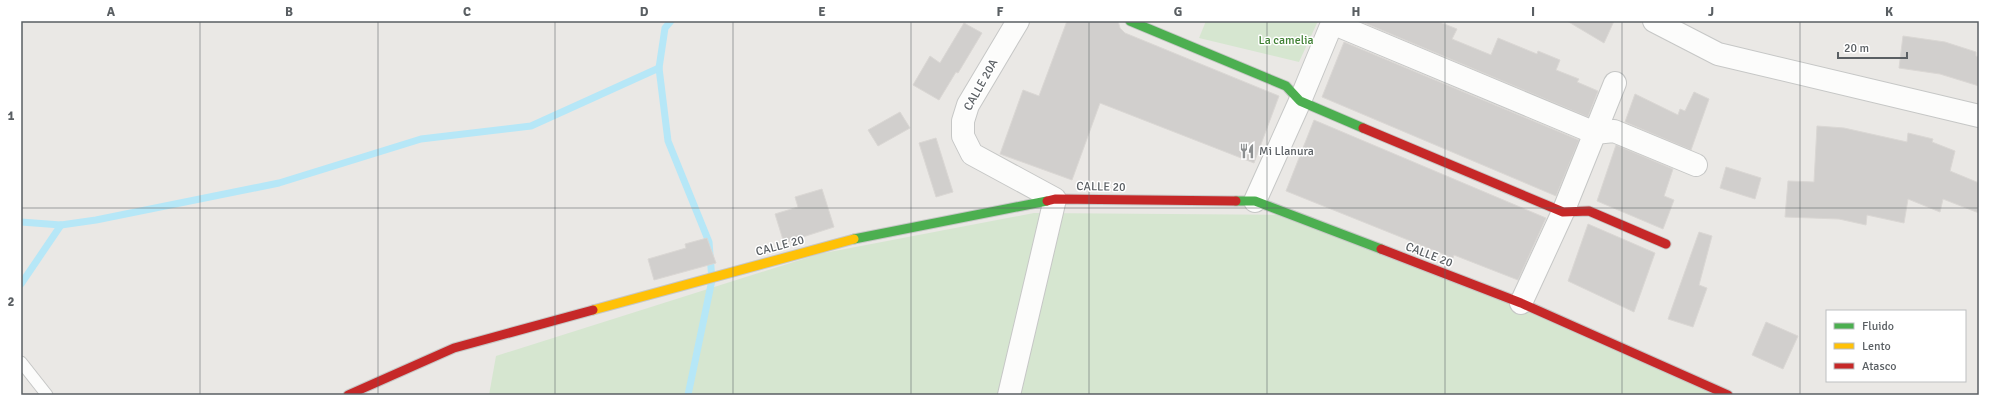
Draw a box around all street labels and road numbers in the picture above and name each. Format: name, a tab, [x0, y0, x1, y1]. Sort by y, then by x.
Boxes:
street label: CALLE 20A	[961, 56, 1002, 113]
street label: CALLE 20	[1076, 179, 1126, 195]
street label: CALLE 20	[754, 232, 806, 260]
street label: CALLE 20	[1403, 239, 1455, 271]

